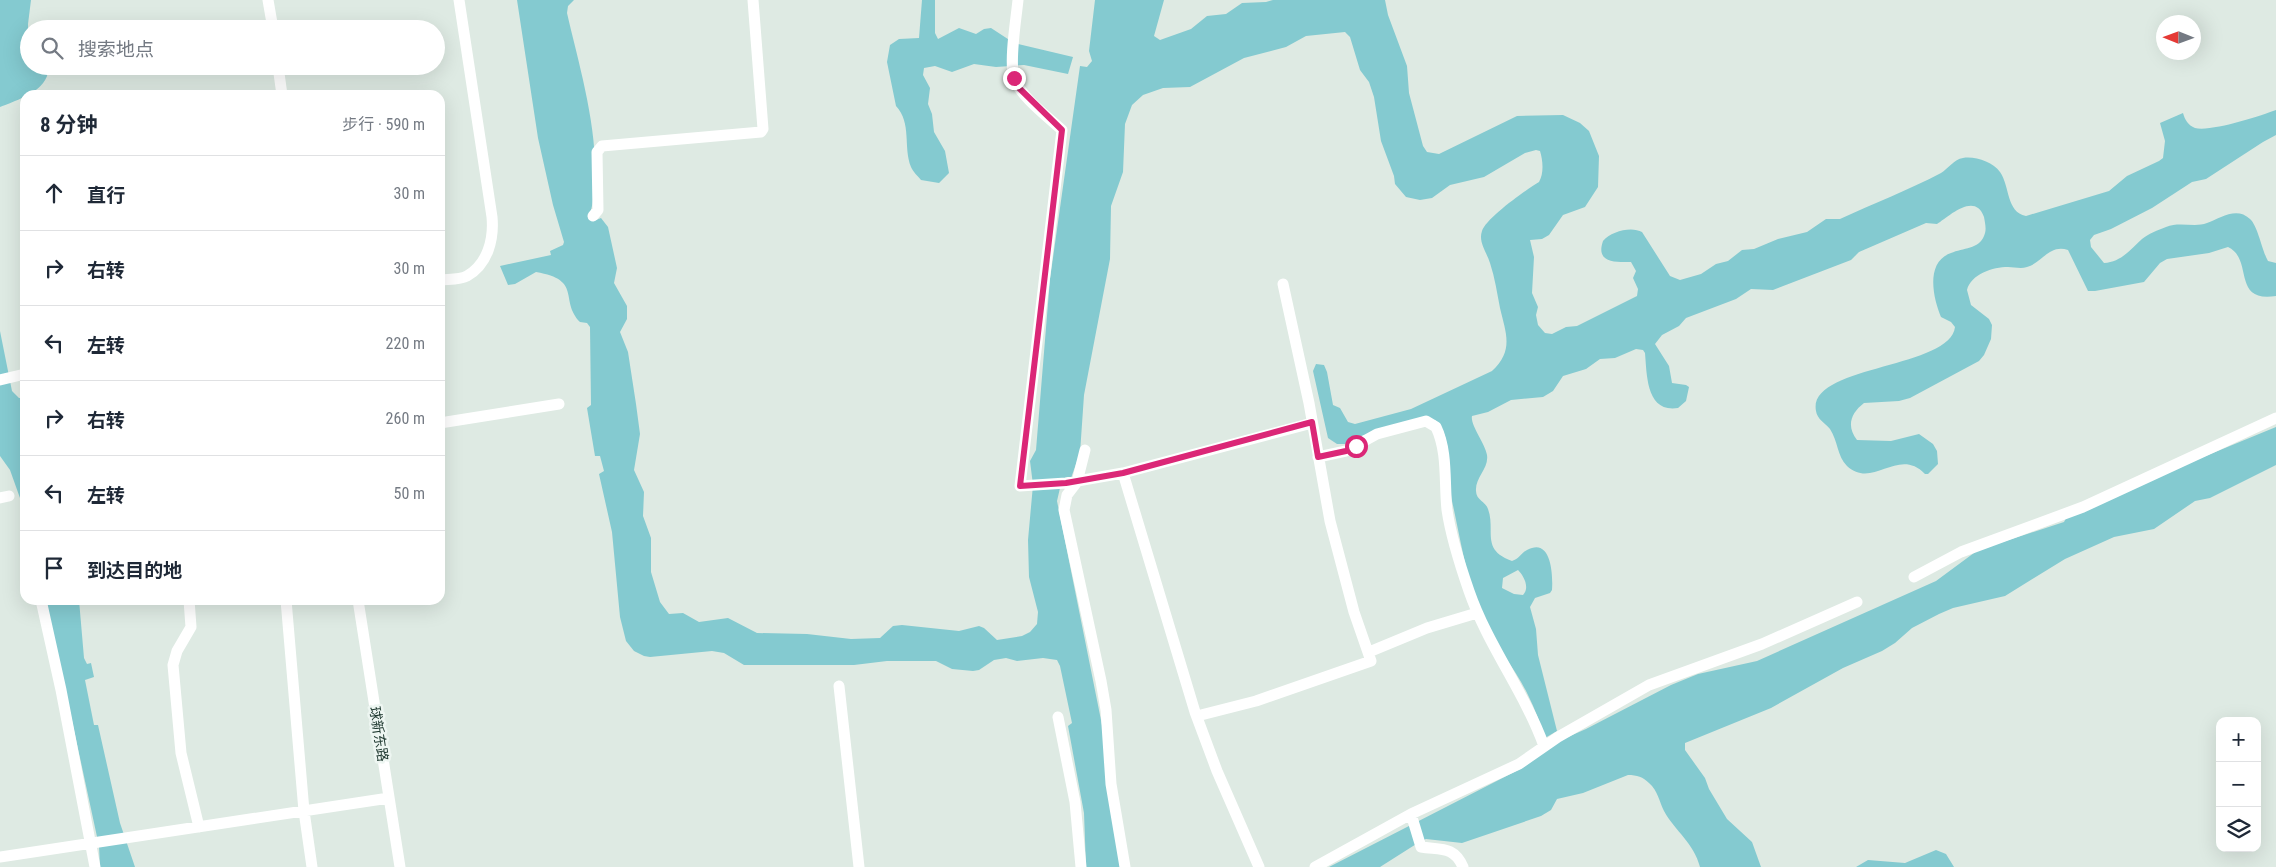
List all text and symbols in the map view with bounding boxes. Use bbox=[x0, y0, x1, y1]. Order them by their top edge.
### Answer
north arrow bbox=[2156, 15, 2201, 60]
search box bbox=[20, 20, 445, 75]
icon: search bbox=[38, 34, 66, 62]
text: 搜索地点 bbox=[78, 38, 154, 61]
route end bbox=[1003, 67, 1026, 90]
text: 8 分钟 bbox=[40, 113, 97, 137]
text: 步行 · 590 m bbox=[342, 115, 425, 134]
icon: ahead bbox=[40, 179, 68, 207]
text: 直行 bbox=[87, 184, 125, 207]
text: 30 m bbox=[393, 184, 425, 203]
icon: right bbox=[40, 254, 68, 282]
text: 右转 bbox=[87, 259, 125, 282]
text: 30 m bbox=[393, 259, 425, 278]
icon: left bbox=[40, 329, 68, 357]
text: 左转 bbox=[87, 334, 125, 357]
text: 220 m bbox=[386, 334, 425, 353]
icon: right bbox=[40, 404, 68, 432]
text: 右转 bbox=[87, 409, 125, 432]
text: 260 m bbox=[386, 409, 425, 428]
route start bbox=[1345, 435, 1368, 458]
icon: left bbox=[40, 479, 68, 507]
text: 左转 bbox=[87, 484, 125, 507]
text: 50 m bbox=[393, 484, 425, 503]
icon: arrive bbox=[40, 554, 68, 582]
text: 到达目的地 bbox=[87, 559, 182, 582]
street label: 球新东路 bbox=[367, 705, 391, 763]
map controls bbox=[2216, 717, 2261, 852]
button: + bbox=[2216, 717, 2261, 762]
button: − bbox=[2216, 762, 2261, 807]
button: layers bbox=[2216, 807, 2261, 852]

